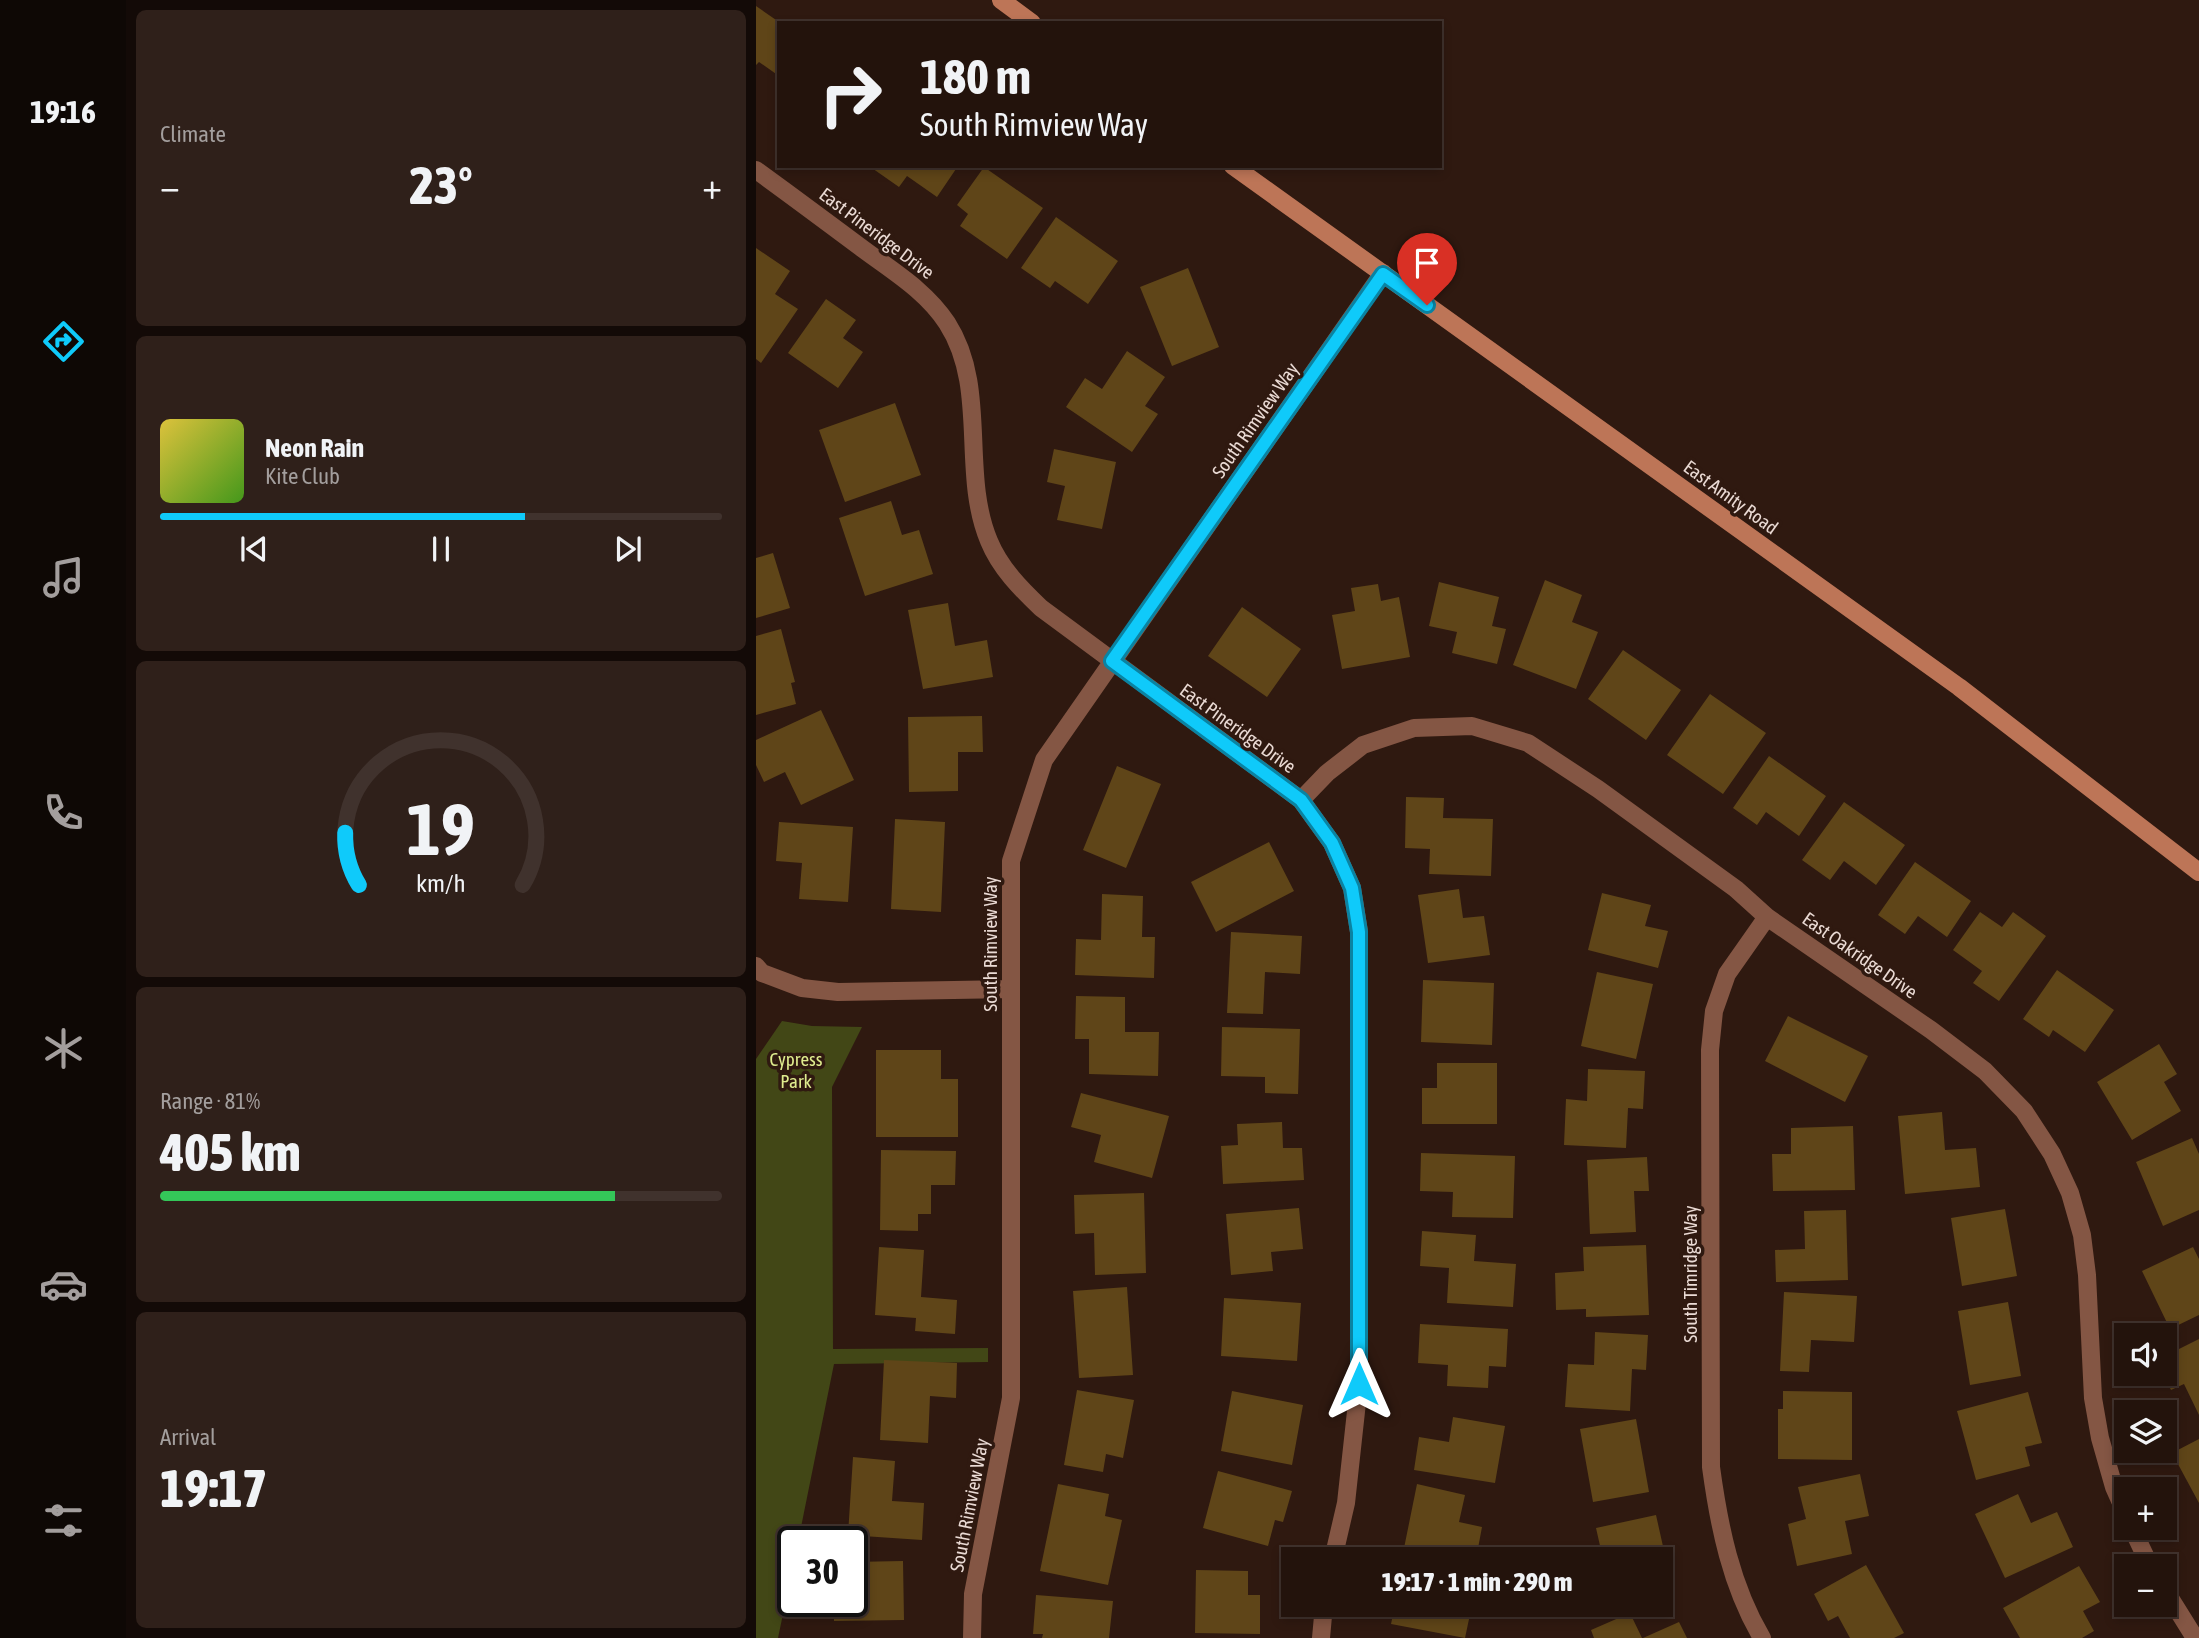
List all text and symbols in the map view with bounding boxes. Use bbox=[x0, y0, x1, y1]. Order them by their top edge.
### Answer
text: 180 m bbox=[920, 48, 1031, 104]
icon: right bbox=[805, 49, 896, 140]
text: 19:16 bbox=[30, 93, 96, 130]
text: South Rimview Way bbox=[920, 106, 1148, 143]
text: Climate bbox=[160, 121, 226, 147]
text: 23° bbox=[409, 155, 473, 215]
text: − bbox=[160, 164, 180, 207]
text: + bbox=[702, 164, 722, 207]
street label: East Pineridge Drive bbox=[815, 183, 939, 283]
pin bbox=[1397, 233, 1457, 305]
icon: arrive bbox=[1408, 244, 1446, 282]
icon: directions bbox=[39, 317, 88, 366]
street label: South Rimview Way bbox=[1207, 358, 1303, 482]
text: Neon Rain bbox=[265, 433, 364, 463]
street label: East Amity Road bbox=[1680, 455, 1782, 539]
text: Kite Club bbox=[265, 463, 340, 489]
icon: previous bbox=[235, 530, 273, 568]
icon: pause bbox=[422, 530, 460, 568]
icon: next bbox=[609, 530, 647, 568]
icon: music bbox=[39, 553, 88, 602]
street label: East Pineridge Drive bbox=[1176, 679, 1300, 777]
text: 19 bbox=[407, 787, 475, 870]
icon: phone bbox=[39, 788, 88, 837]
text: km/h bbox=[416, 869, 466, 897]
street label: South Rimview Way bbox=[979, 876, 1001, 1012]
street label: East Oakridge Drive bbox=[1798, 907, 1922, 1003]
icon: climate bbox=[39, 1024, 88, 1073]
park label: Cypress Park bbox=[769, 1048, 823, 1092]
text: Range · 81% bbox=[160, 1088, 260, 1114]
text: 405 km bbox=[160, 1122, 301, 1182]
street label: South Timridge Way bbox=[1679, 1205, 1701, 1343]
icon: car bbox=[39, 1260, 88, 1309]
map controls bbox=[2114, 1323, 2177, 1617]
button: sound bbox=[2114, 1323, 2177, 1386]
position arrow bbox=[1322, 1347, 1396, 1421]
button: layers bbox=[2114, 1400, 2177, 1463]
text: Arrival bbox=[160, 1424, 216, 1450]
street label: South Rimview Way bbox=[945, 1436, 993, 1574]
text: 19:17 bbox=[160, 1458, 267, 1518]
button: + bbox=[2114, 1477, 2177, 1540]
icon: filters bbox=[39, 1496, 88, 1545]
speed limit sign: 30 bbox=[777, 1526, 868, 1617]
button: − bbox=[2114, 1554, 2177, 1617]
text: 19:17 · 1 min · 290 m bbox=[1382, 1567, 1572, 1597]

